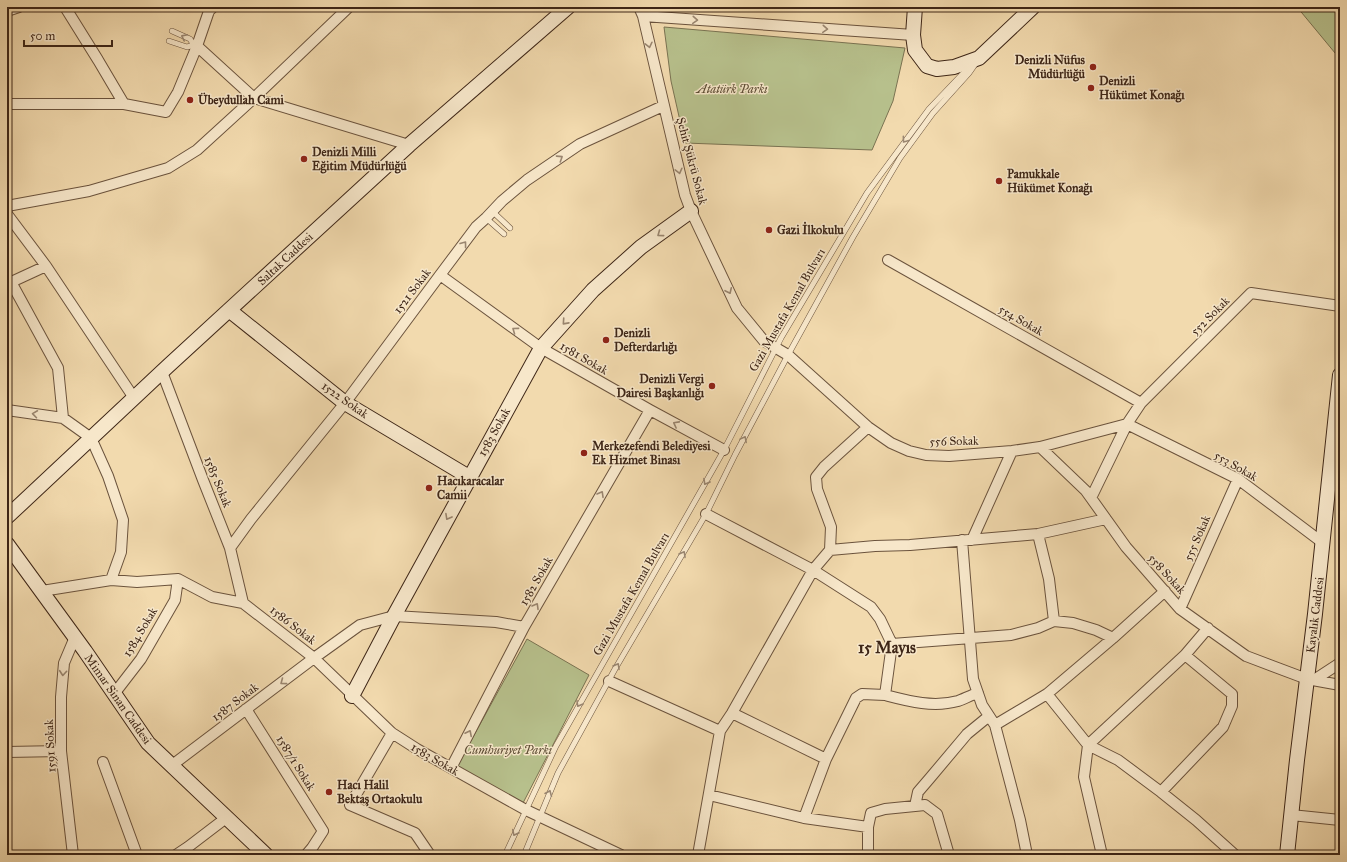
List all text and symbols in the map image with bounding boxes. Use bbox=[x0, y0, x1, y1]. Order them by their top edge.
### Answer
one-way arrow bbox=[692, 15, 698, 24]
scale bar bbox=[24, 22, 112, 48]
one-way arrow bbox=[822, 24, 828, 33]
text: 50 m bbox=[30, 29, 55, 43]
one-way arrow bbox=[181, 34, 188, 42]
one-way arrow bbox=[645, 41, 653, 48]
place label: Denizli Nüfus Müdürlüğü bbox=[1015, 53, 1086, 82]
marker: Denizli Nüfus Müdürlüğü bbox=[1088, 62, 1098, 72]
place label: Denizli Hükümet Konağı bbox=[1099, 74, 1185, 103]
park label: Atatürk Parkı bbox=[695, 82, 768, 96]
marker: Denizli Hükümet Konağı bbox=[1086, 83, 1096, 93]
place label: Übeydullah Cami bbox=[198, 92, 284, 108]
marker: Übeydullah Cami bbox=[185, 95, 195, 105]
street label: Şehit Şükrü Sokak bbox=[674, 116, 711, 207]
one-way arrow bbox=[903, 136, 910, 143]
place label: Denizli Milli Eğitim Müdürlüğü bbox=[312, 145, 407, 174]
marker: Denizli Milli Eğitim Müdürlüğü bbox=[299, 154, 309, 164]
one-way arrow bbox=[556, 155, 563, 162]
place label: Pamukkale Hükümet Konağı bbox=[1007, 167, 1093, 196]
one-way arrow bbox=[675, 168, 683, 174]
marker: Pamukkale Hükümet Konağı bbox=[994, 176, 1004, 186]
place label: Gazi İlkokulu bbox=[777, 221, 844, 237]
marker: Gazi İlkokulu bbox=[764, 225, 774, 235]
street label: Saltak Caddesi bbox=[254, 229, 316, 288]
one-way arrow bbox=[657, 229, 664, 236]
one-way arrow bbox=[459, 241, 466, 248]
street label: Gazi Mustafa Kemal Bulvarı bbox=[746, 245, 828, 374]
street label: 1521 Sokak bbox=[391, 265, 434, 316]
one-way arrow bbox=[724, 286, 732, 294]
street label: 552 Sokak bbox=[1188, 293, 1233, 338]
street label: 554 Sokak bbox=[996, 302, 1046, 339]
one-way arrow bbox=[562, 317, 569, 324]
place label: Denizli Defterdarlığı bbox=[614, 326, 678, 355]
one-way arrow bbox=[513, 328, 520, 335]
marker: Denizli Defterdarlığı bbox=[601, 335, 611, 345]
street label: 1581 Sokak bbox=[557, 339, 611, 378]
place label: Denizli Vergi Dairesi Başkanlığı bbox=[617, 372, 705, 401]
street label: 1522 Sokak bbox=[319, 379, 371, 421]
marker: Denizli Vergi Dairesi Başkanlığı bbox=[707, 381, 717, 391]
street label: 1583 Sokak bbox=[475, 405, 513, 459]
one-way arrow bbox=[32, 410, 38, 419]
one-way arrow bbox=[672, 421, 680, 429]
street label: 556 Sokak bbox=[929, 434, 979, 448]
one-way arrow bbox=[739, 436, 746, 443]
place label: Merkezefendi Belediyesi Ek Hizmet Binası bbox=[592, 439, 711, 467]
marker: Merkezefendi Belediyesi Ek Hizmet Binası bbox=[579, 448, 589, 458]
street label: 553 Sokak bbox=[1212, 448, 1261, 484]
street label: 1585 Sokak bbox=[201, 454, 235, 510]
place label: Hacıkaracalar Camii bbox=[437, 474, 504, 502]
one-way arrow bbox=[703, 478, 710, 485]
marker: Hacıkaracalar Camii bbox=[424, 483, 434, 493]
one-way arrow bbox=[597, 491, 604, 498]
one-way arrow bbox=[445, 512, 452, 520]
street label: 555 Sokak bbox=[1181, 513, 1213, 563]
street label: Gazi Mustafa Kemal Bulvarı bbox=[590, 529, 672, 658]
one-way arrow bbox=[678, 551, 686, 558]
street label: 558 Sokak bbox=[1145, 551, 1189, 597]
street label: 1582 Sokak bbox=[516, 554, 556, 608]
street label: Kayalık Caddesi bbox=[1303, 575, 1327, 654]
street label: 1586 Sokak bbox=[267, 603, 319, 648]
one-way arrow bbox=[532, 603, 539, 610]
street label: 1584 Sokak bbox=[120, 604, 160, 659]
district label: 15 Mayıs bbox=[858, 638, 916, 658]
street label: Mimar Sinan Caddesi bbox=[82, 651, 155, 747]
one-way arrow bbox=[613, 663, 620, 670]
one-way arrow bbox=[58, 670, 67, 676]
one-way arrow bbox=[280, 677, 287, 684]
street label: 1587 Sokak bbox=[209, 680, 261, 724]
one-way arrow bbox=[577, 700, 584, 707]
street label: 1591 Sokak bbox=[42, 719, 58, 773]
one-way arrow bbox=[464, 730, 472, 738]
street label: 1587/1 Sokak bbox=[273, 733, 319, 794]
street label: 1583 Sokak bbox=[408, 740, 462, 779]
park label: Cumhuriyet Parkı bbox=[464, 743, 553, 757]
place label: Hacı Halil Bektaş Ortaokulu bbox=[337, 778, 423, 807]
marker: Hacı Halil Bektaş Ortaokulu bbox=[324, 787, 334, 797]
one-way arrow bbox=[544, 789, 552, 797]
one-way arrow bbox=[512, 829, 519, 836]

